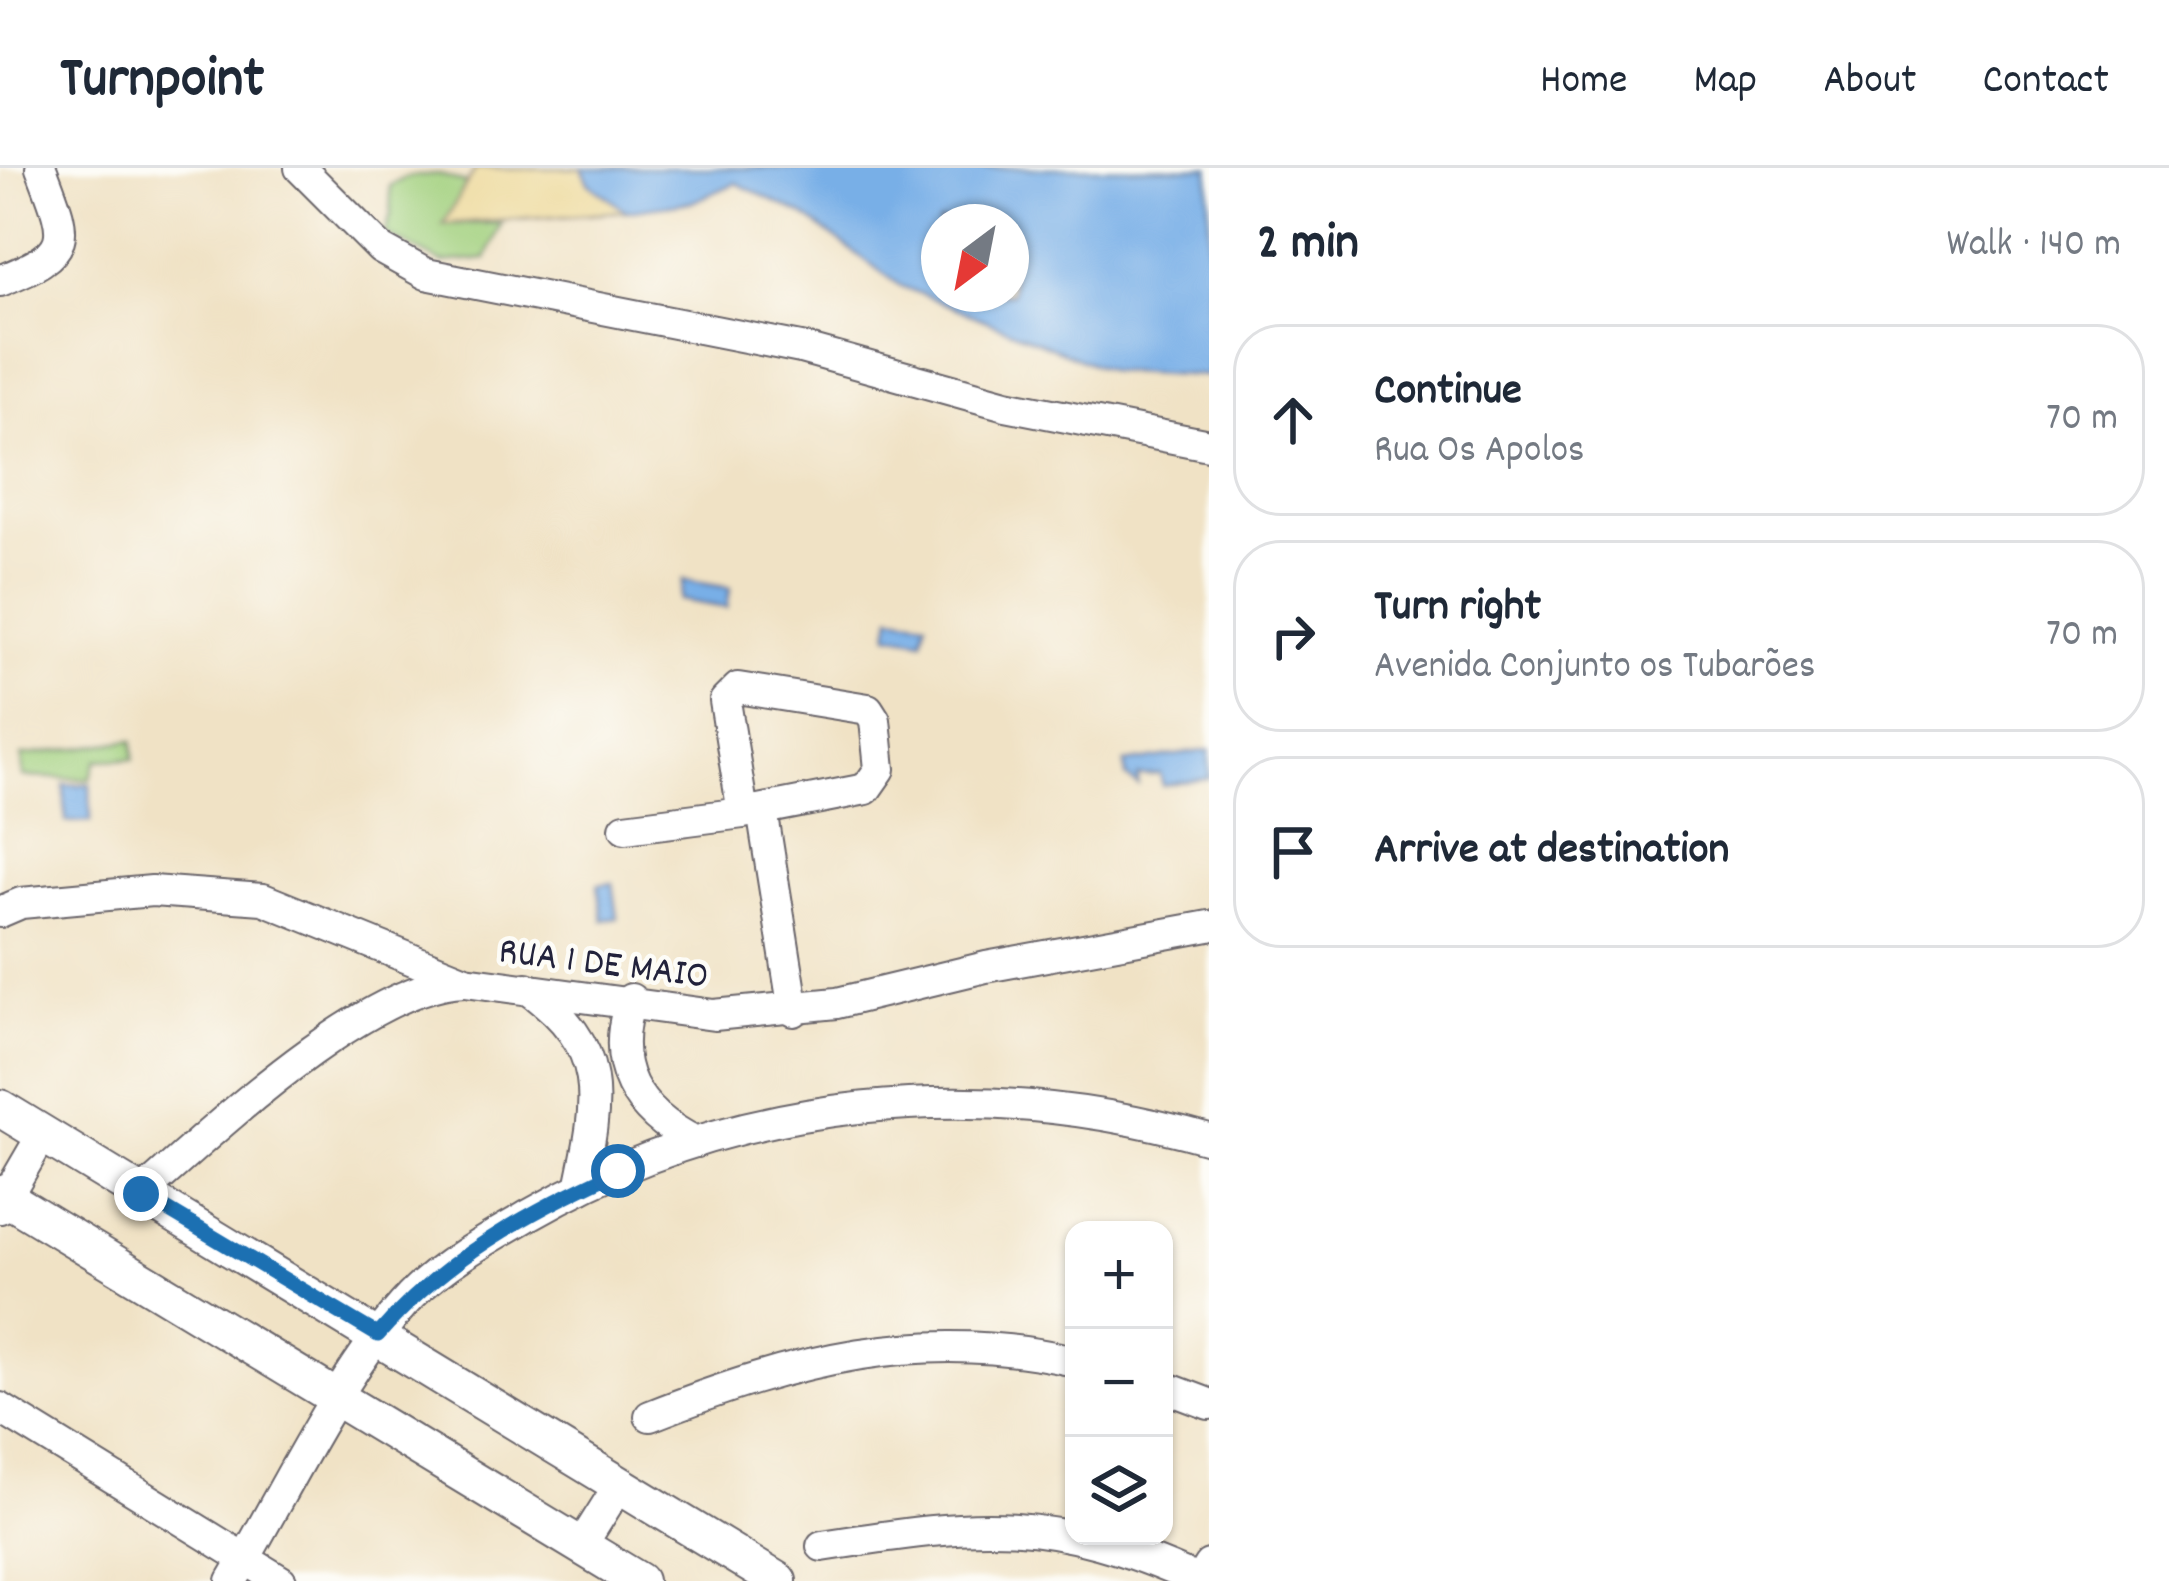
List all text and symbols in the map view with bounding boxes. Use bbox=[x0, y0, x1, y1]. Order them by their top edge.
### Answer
text: Turnpoint bbox=[60, 42, 264, 124]
text: Home bbox=[1540, 53, 1627, 113]
text: Map bbox=[1693, 53, 1757, 113]
text: About bbox=[1823, 53, 1917, 113]
text: Contact bbox=[1983, 53, 2109, 113]
north arrow bbox=[921, 204, 1029, 312]
text: 2 min bbox=[1257, 210, 1359, 282]
text: Walk · 140 m bbox=[1947, 219, 2121, 274]
text: Continue bbox=[1374, 361, 1522, 425]
icon: ahead bbox=[1260, 387, 1326, 453]
text: 70 m bbox=[2046, 393, 2118, 448]
text: Rua Os Apolos bbox=[1374, 425, 1584, 480]
text: Turn right bbox=[1374, 577, 1541, 641]
icon: right bbox=[1260, 603, 1326, 669]
text: 70 m bbox=[2046, 609, 2118, 664]
text: Avenida Conjunto os Tubarões bbox=[1374, 641, 1815, 696]
icon: arrive bbox=[1260, 819, 1326, 885]
text: Arrive at destination bbox=[1374, 820, 1729, 884]
street label: RUA 1 DE MAIO bbox=[495, 926, 711, 1007]
route start bbox=[591, 1144, 645, 1198]
route end bbox=[114, 1167, 168, 1221]
map controls bbox=[1065, 1221, 1173, 1545]
button: + bbox=[1065, 1221, 1173, 1329]
button: − bbox=[1065, 1329, 1173, 1437]
button: layers bbox=[1065, 1437, 1173, 1545]

